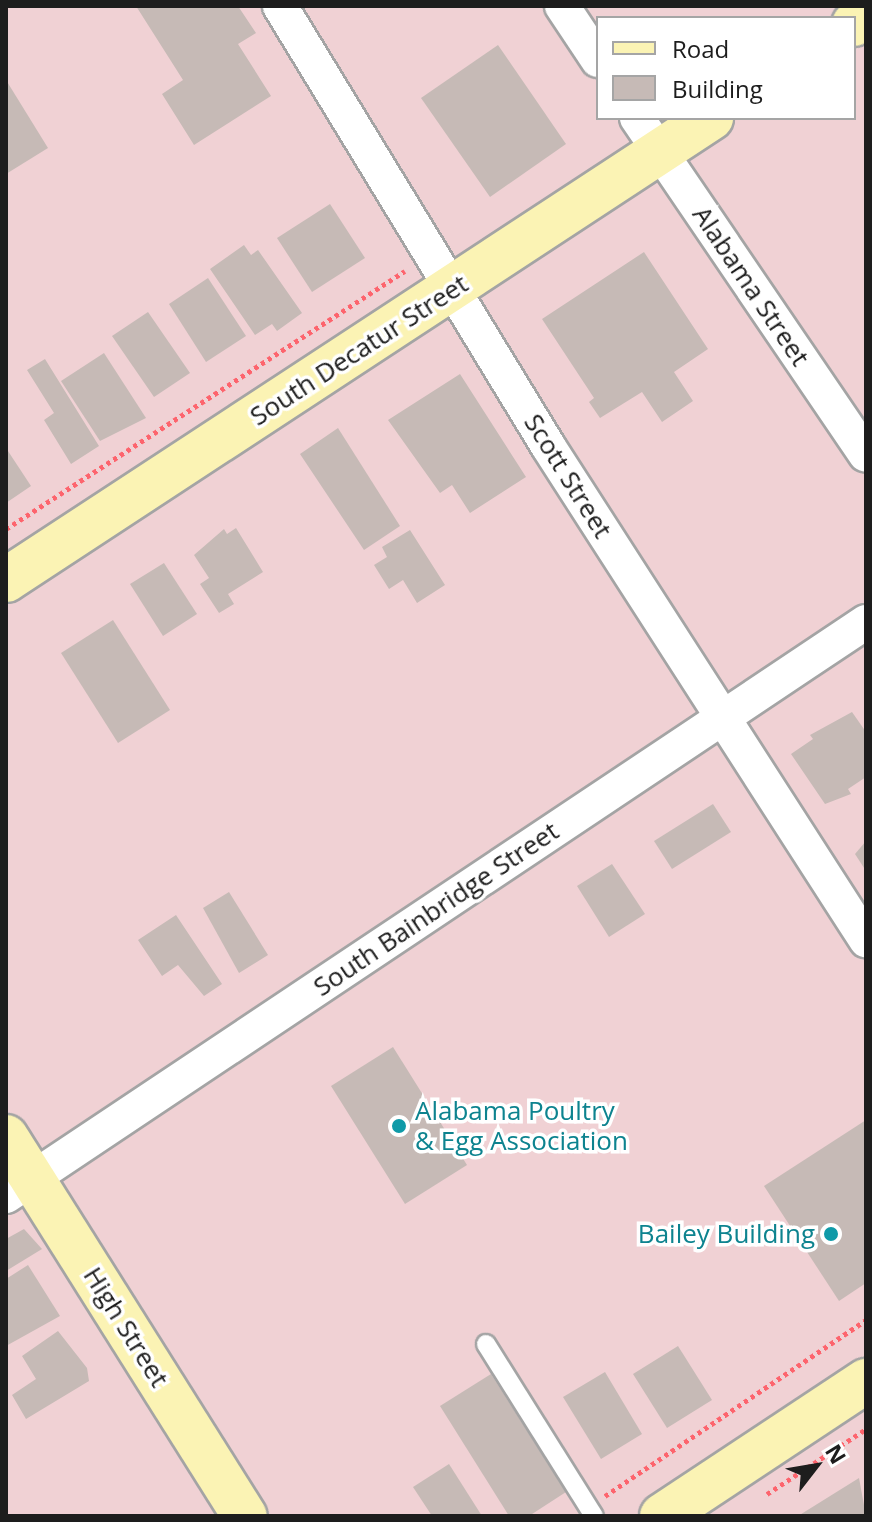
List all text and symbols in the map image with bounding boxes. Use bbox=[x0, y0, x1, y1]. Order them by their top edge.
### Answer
legend bbox=[596, 16, 856, 120]
text: Road bbox=[672, 32, 729, 65]
text: Building bbox=[672, 72, 763, 105]
street label: Alabama Street bbox=[686, 200, 816, 372]
street label: South Decatur Street bbox=[244, 268, 474, 432]
street label: Scott Street bbox=[518, 408, 618, 544]
street label: South Bainbridge Street bbox=[308, 815, 564, 1003]
place label: Alabama Poultry & Egg Association bbox=[415, 1095, 628, 1156]
marker: Alabama Poultry & Egg Association bbox=[390, 1117, 408, 1135]
place label: Bailey Building bbox=[638, 1218, 815, 1250]
marker: Bailey Building bbox=[822, 1225, 840, 1243]
street label: High Street bbox=[77, 1261, 175, 1393]
north arrow bbox=[776, 1426, 856, 1506]
text: N bbox=[819, 1438, 854, 1469]

